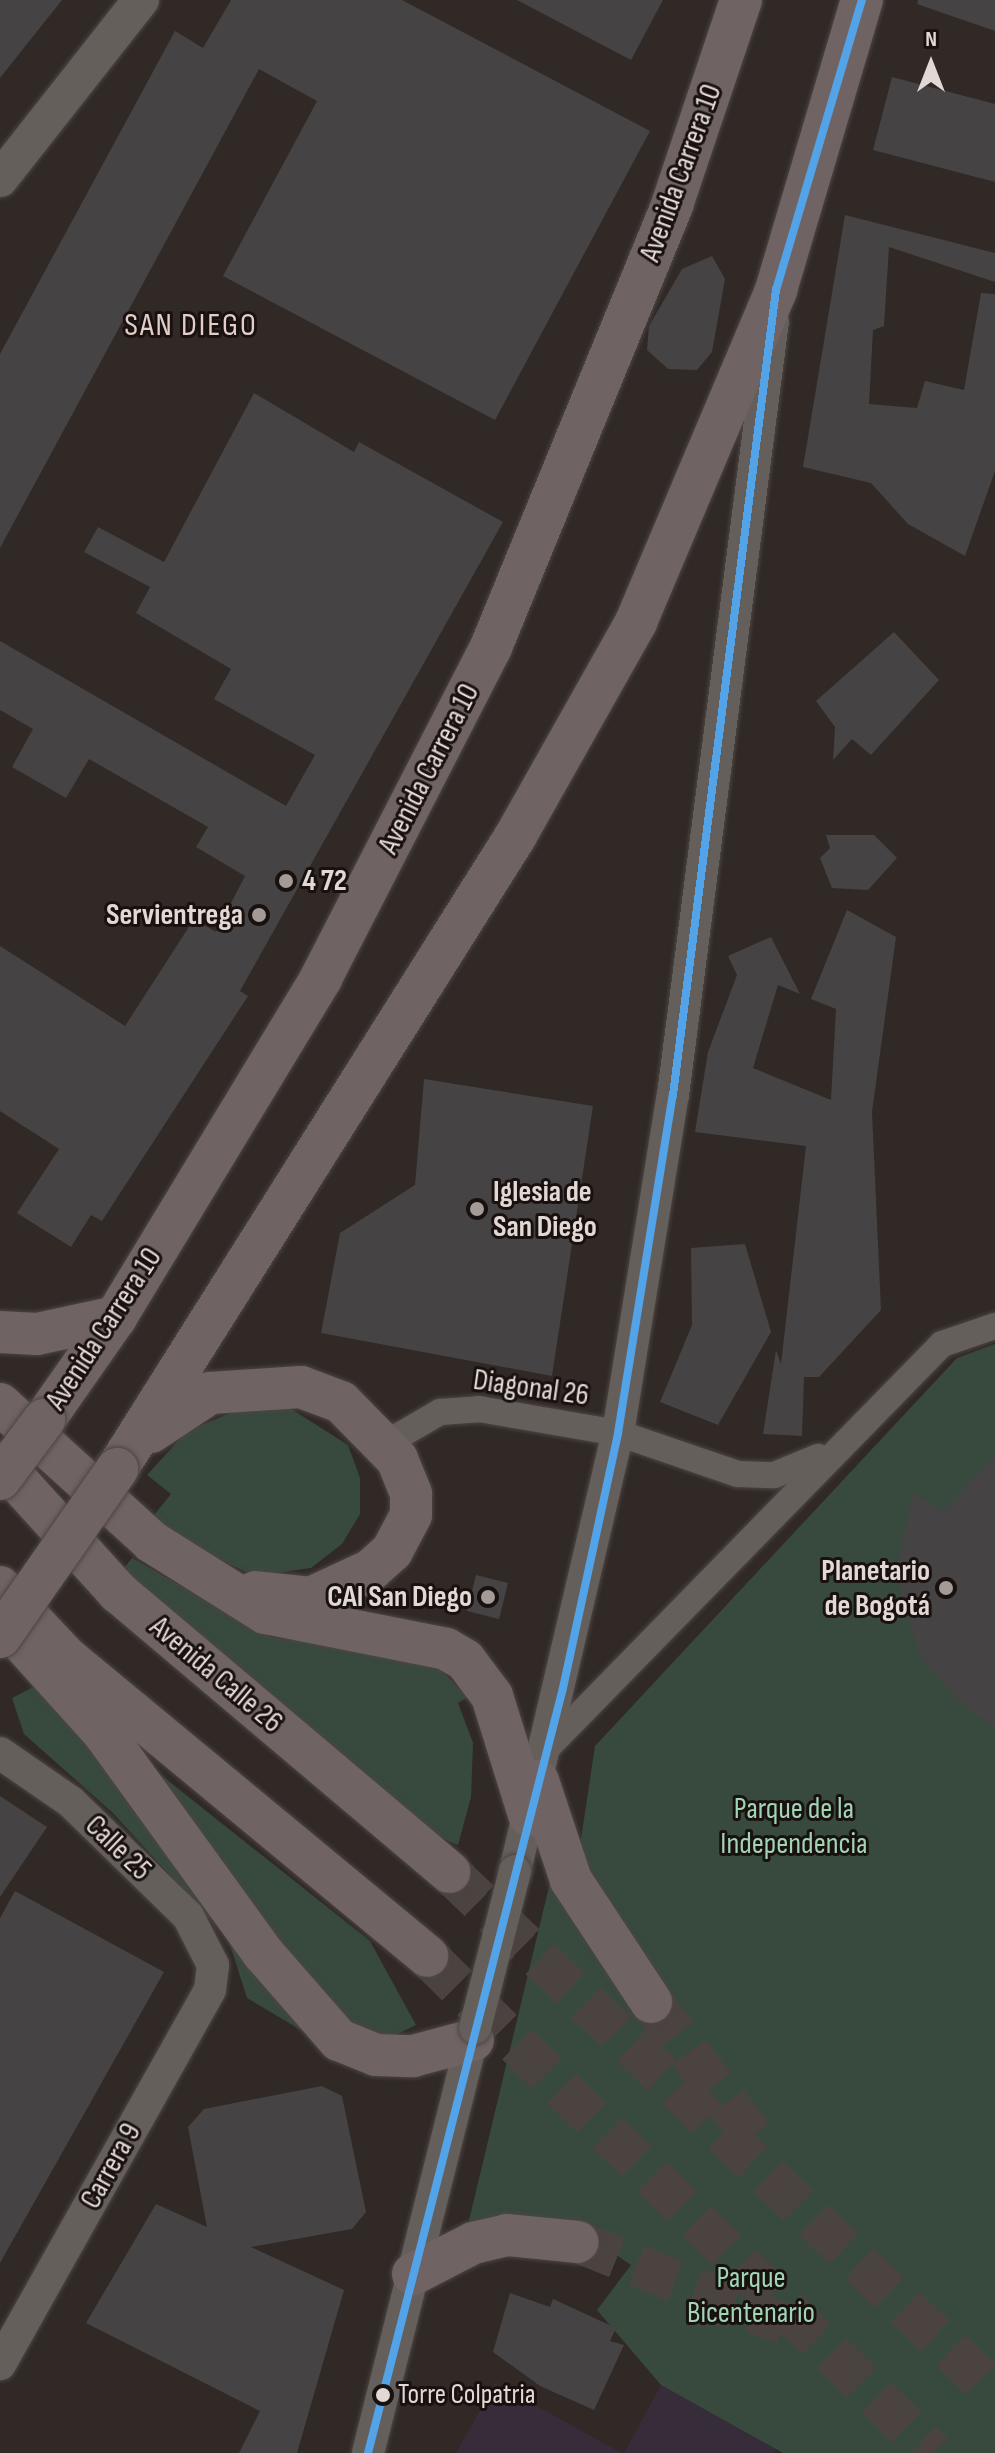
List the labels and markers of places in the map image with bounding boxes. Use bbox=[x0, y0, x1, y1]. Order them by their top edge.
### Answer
place label: 4 72 bbox=[302, 863, 347, 899]
marker: 4 72 bbox=[277, 872, 295, 890]
place label: Servientrega bbox=[106, 897, 243, 933]
marker: Servientrega bbox=[250, 906, 268, 924]
place label: Iglesia de San Diego bbox=[493, 1174, 597, 1244]
marker: Iglesia de San Diego bbox=[468, 1200, 486, 1218]
place label: Planetario de Bogotá bbox=[821, 1553, 930, 1624]
place label: CAI San Diego bbox=[327, 1579, 472, 1615]
marker: Planetario de Bogotá bbox=[937, 1579, 955, 1597]
marker: CAI San Diego bbox=[479, 1588, 497, 1606]
place label: Torre Colpatria bbox=[398, 2378, 536, 2412]
marker: Torre Colpatria bbox=[375, 2387, 391, 2403]

